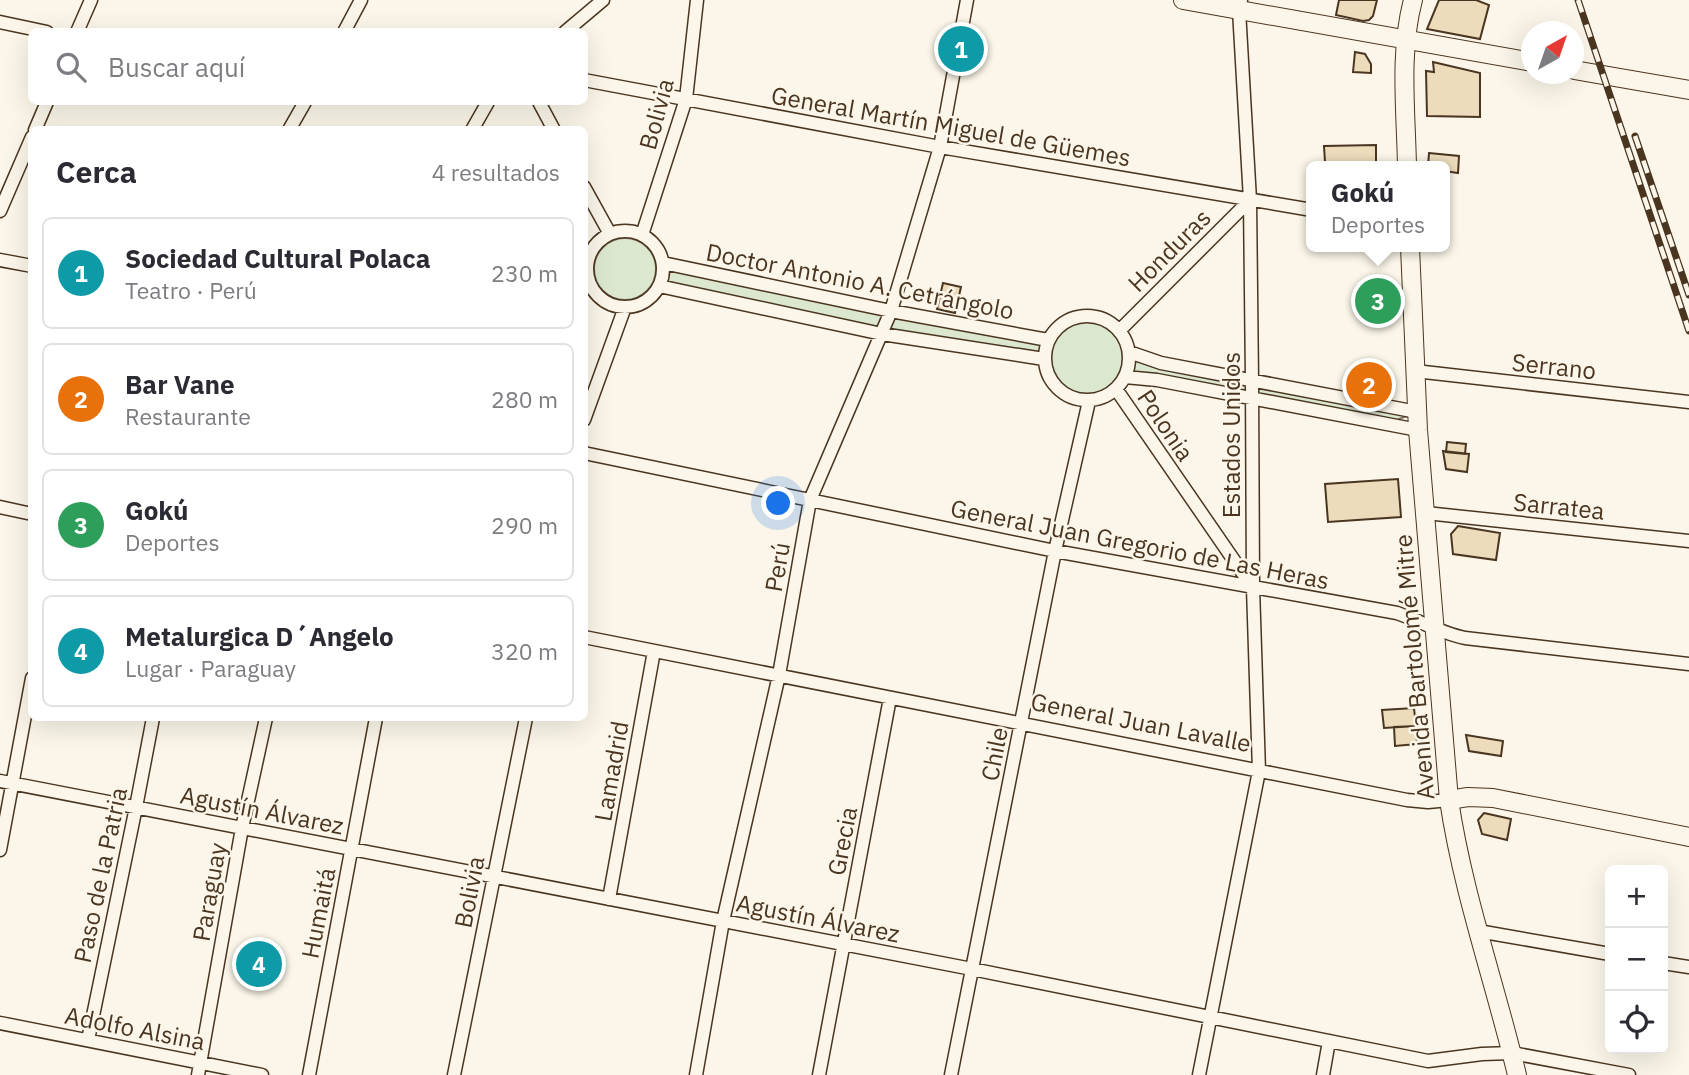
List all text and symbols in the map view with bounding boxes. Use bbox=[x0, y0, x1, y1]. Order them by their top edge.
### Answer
north arrow bbox=[1521, 21, 1584, 84]
pin: 1 bbox=[938, 23, 984, 75]
search box bbox=[28, 28, 588, 105]
icon: search bbox=[52, 48, 90, 86]
text: Buscar aquí bbox=[108, 50, 245, 84]
street label: Bolivia bbox=[631, 75, 681, 153]
street label: General Martín Miguel de Güemes bbox=[769, 79, 1133, 173]
text: Cerca bbox=[56, 152, 137, 191]
text: 4 resultados bbox=[432, 157, 560, 187]
popup bbox=[1306, 161, 1450, 252]
text: Gokú bbox=[1331, 175, 1394, 209]
street label: Honduras bbox=[1121, 202, 1217, 298]
text: Deportes bbox=[1331, 209, 1425, 239]
street label: Doctor Antonio A. Cetrángolo bbox=[703, 235, 1017, 327]
text: Sociedad Cultural Polaca bbox=[125, 241, 431, 275]
text: 1 bbox=[74, 258, 88, 288]
text: 230 m bbox=[491, 258, 558, 288]
text: Teatro · Perú bbox=[125, 275, 257, 305]
pin: 3 bbox=[1355, 275, 1401, 327]
street label: Serrano bbox=[1510, 346, 1598, 386]
street label: Estados Unidos bbox=[1215, 352, 1247, 518]
pin: 2 bbox=[1346, 359, 1392, 411]
text: Bar Vane bbox=[125, 367, 235, 401]
street label: Polonia bbox=[1130, 383, 1202, 467]
text: 2 bbox=[74, 384, 88, 414]
text: 280 m bbox=[491, 384, 558, 414]
text: Restaurante bbox=[125, 401, 251, 431]
street label: Sarratea bbox=[1512, 485, 1606, 527]
your location bbox=[761, 486, 795, 520]
street label: General Juan Gregorio de Las Heras bbox=[948, 492, 1332, 596]
text: Gokú bbox=[125, 493, 189, 527]
text: 3 bbox=[74, 510, 88, 540]
text: 290 m bbox=[491, 510, 558, 540]
text: Deportes bbox=[125, 527, 220, 557]
street label: Avenida Bartolomé Mitre bbox=[1386, 533, 1442, 801]
street label: Perú bbox=[757, 540, 797, 594]
text: Metalurgica D´Angelo bbox=[125, 619, 394, 653]
text: 4 bbox=[74, 636, 88, 666]
text: 320 m bbox=[491, 636, 558, 666]
text: Lugar · Paraguay bbox=[125, 653, 296, 683]
street label: General Juan Lavalle bbox=[1028, 685, 1254, 759]
street label: Lamadrid bbox=[586, 718, 636, 824]
street label: Chile bbox=[973, 724, 1015, 784]
street label: Agustín Álvarez bbox=[178, 778, 346, 842]
street label: Paso de la Patria bbox=[66, 784, 134, 966]
street label: Grecia bbox=[820, 804, 864, 878]
street label: Paraguay bbox=[185, 840, 233, 944]
street label: Bolivia bbox=[446, 853, 492, 931]
street label: Humaitá bbox=[294, 865, 342, 961]
map controls bbox=[1605, 865, 1668, 1054]
button: + bbox=[1605, 865, 1668, 928]
street label: Agustín Álvarez bbox=[734, 886, 902, 950]
button: − bbox=[1605, 928, 1668, 991]
pin: 4 bbox=[236, 938, 282, 990]
button: locate bbox=[1605, 991, 1668, 1054]
street label: Adolfo Alsina bbox=[62, 999, 208, 1057]

